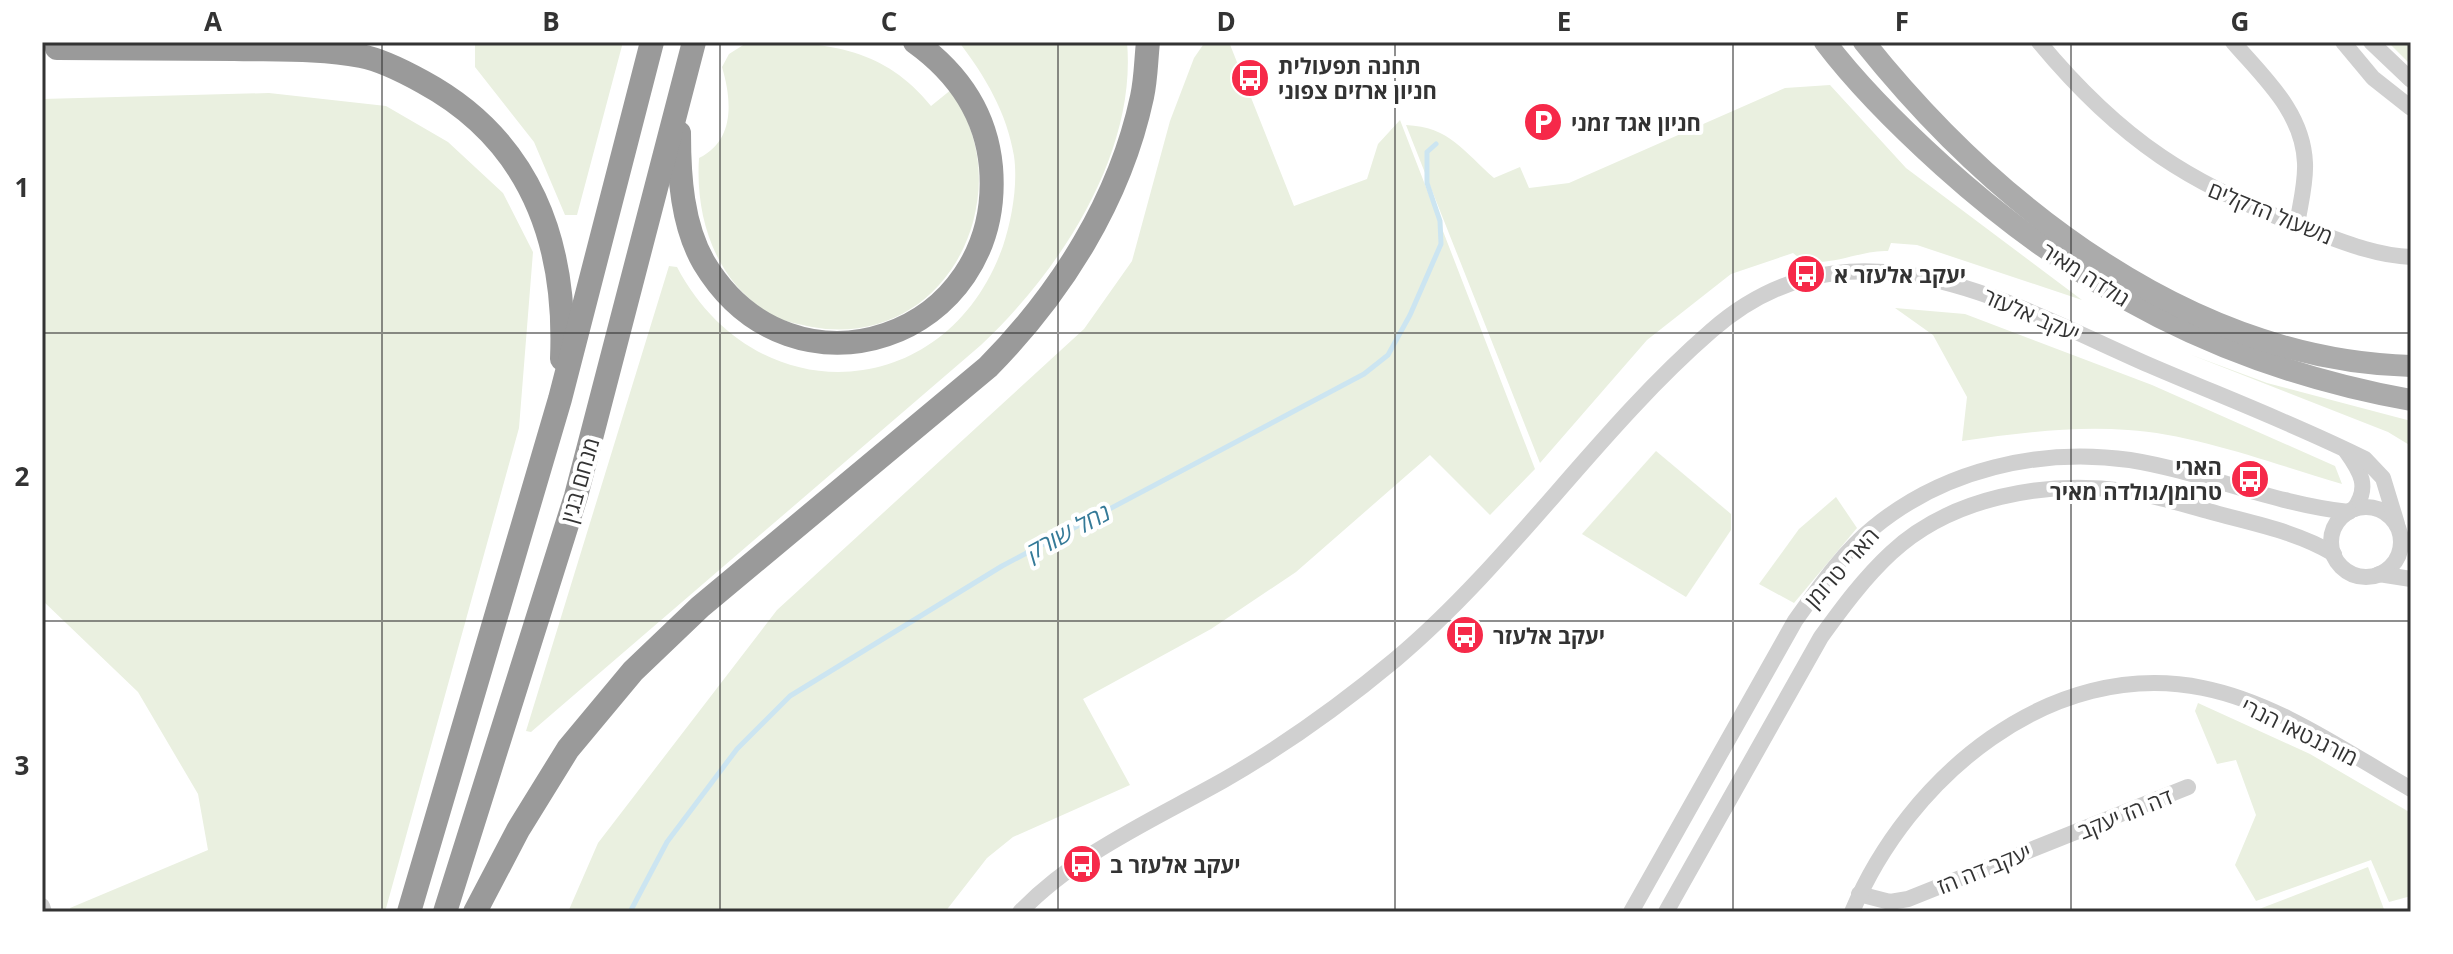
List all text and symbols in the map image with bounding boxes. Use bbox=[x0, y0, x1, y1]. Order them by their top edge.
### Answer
text: A bbox=[204, 3, 222, 39]
text: B bbox=[542, 3, 560, 39]
text: C bbox=[881, 3, 897, 39]
text: D bbox=[1216, 3, 1236, 39]
text: E bbox=[1557, 3, 1571, 39]
text: F bbox=[1895, 3, 1909, 39]
text: G bbox=[2231, 3, 2249, 39]
place label: תחנה תפעולית חניון ארזים צפוני bbox=[1278, 50, 1437, 105]
bus stop icon: תחנה תפעולית חניון ארזים צפוני bbox=[1229, 57, 1271, 99]
parking icon: חניון אגד זמני bbox=[1522, 101, 1564, 143]
place label: חניון אגד זמני bbox=[1571, 107, 1701, 137]
text: 1 bbox=[15, 169, 29, 205]
street label: משעול הדקלים bbox=[2204, 173, 2338, 251]
street label: גולדה מאיר bbox=[2036, 235, 2136, 313]
bus stop icon: יעקב אלעזר א bbox=[1785, 253, 1827, 295]
place label: יעקב אלעזר א bbox=[1834, 259, 1966, 289]
street label: יעקב אלעזר bbox=[1979, 280, 2085, 348]
street label: מנחם בגין bbox=[553, 434, 605, 526]
place label: הארי טרומן/גולדה מאיר bbox=[2050, 451, 2222, 506]
text: 2 bbox=[15, 458, 30, 494]
bus stop icon: הארי טרומן/גולדה מאיר bbox=[2229, 458, 2271, 500]
water label: נחל שורק bbox=[1019, 495, 1116, 567]
street label: הארי טרומן bbox=[1797, 520, 1885, 614]
bus stop icon: יעקב אלעזר bbox=[1444, 614, 1486, 656]
place label: יעקב אלעזר bbox=[1493, 620, 1605, 650]
street label: מורגנטאו הנרי bbox=[2237, 690, 2363, 772]
text: 3 bbox=[15, 747, 29, 783]
street label: דה הז יעקב bbox=[2074, 781, 2176, 845]
street label: יעקב דה הז bbox=[1933, 836, 2035, 900]
bus stop icon: יעקב אלעזר ב bbox=[1061, 843, 1103, 885]
place label: יעקב אלעזר ב bbox=[1110, 849, 1241, 879]

